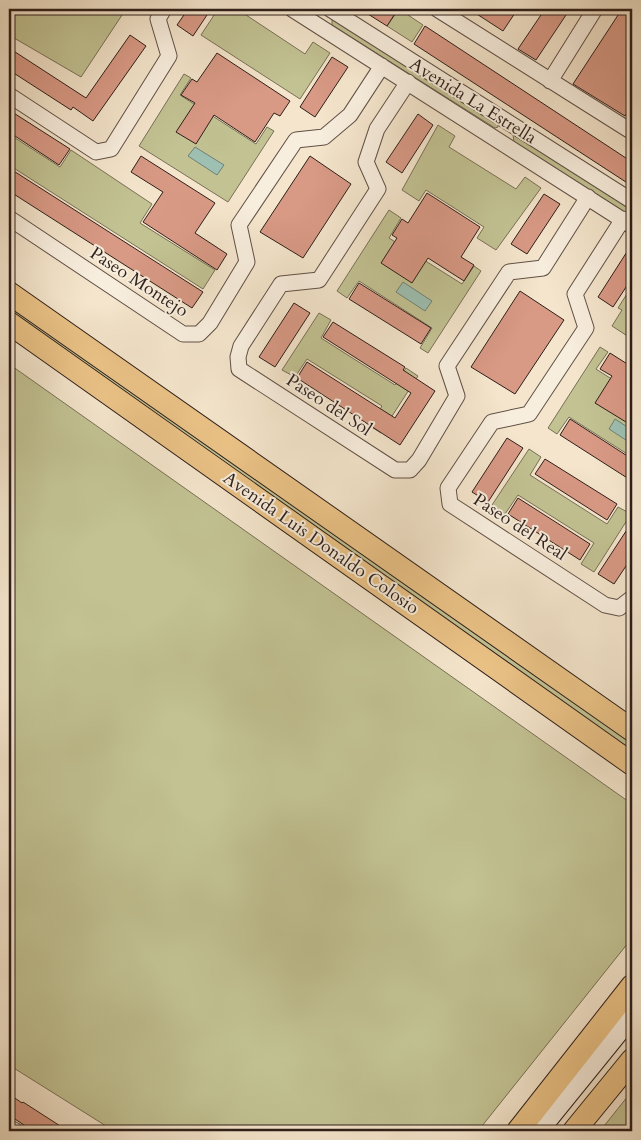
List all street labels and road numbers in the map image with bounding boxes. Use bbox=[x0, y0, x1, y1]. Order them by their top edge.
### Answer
street label: Avenida La Estrella bbox=[405, 52, 542, 150]
street label: Paseo Montejo bbox=[85, 241, 193, 323]
street label: Paseo del Sol bbox=[281, 368, 377, 442]
street label: Avenida Luis Donaldo Colosio bbox=[218, 466, 424, 620]
street label: Paseo del Real bbox=[468, 487, 572, 567]

